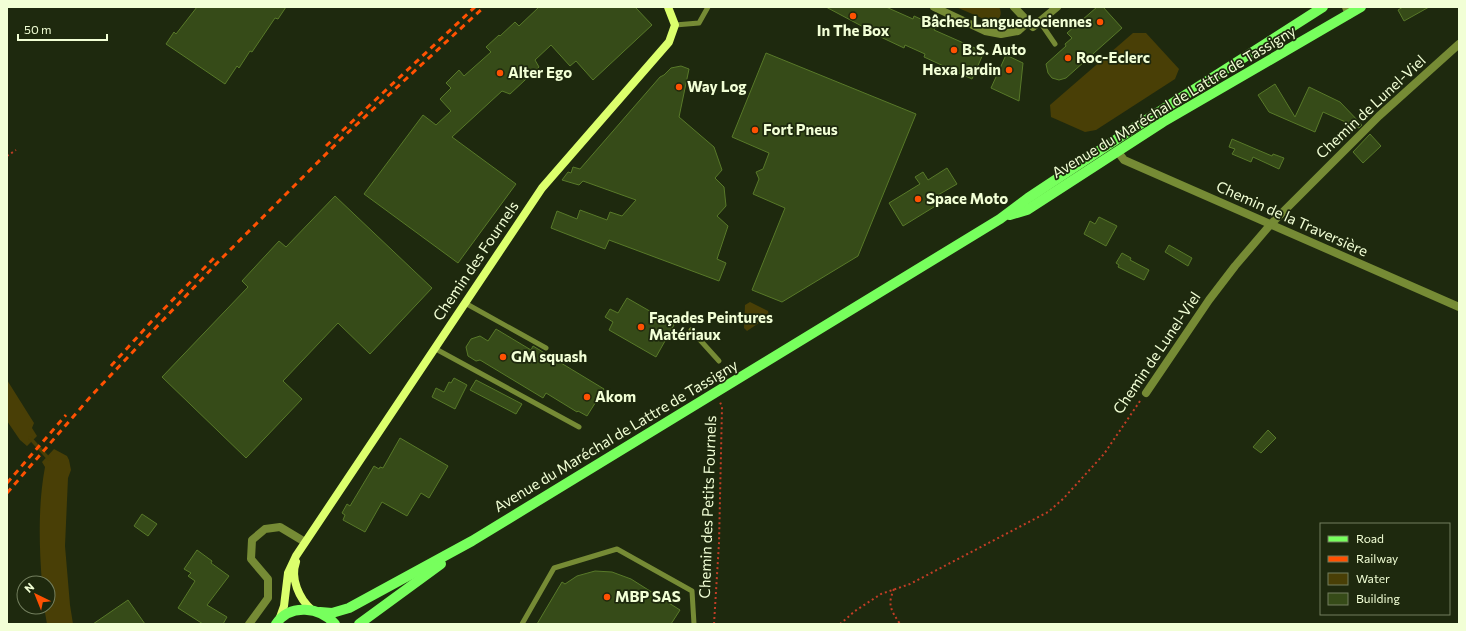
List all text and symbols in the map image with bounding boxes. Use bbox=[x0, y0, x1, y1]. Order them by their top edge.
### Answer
marker: In The Box bbox=[848, 11, 858, 21]
place label: Bâches Languedociennes bbox=[921, 12, 1092, 30]
scale bar bbox=[18, 16, 107, 42]
marker: Bâches Languedociennes bbox=[1095, 17, 1105, 27]
place label: In The Box bbox=[817, 21, 890, 39]
street label: Avenue du Maréchal de Lattre de Tassigny bbox=[1048, 21, 1299, 181]
text: 50 m bbox=[24, 22, 52, 36]
place label: B.S. Auto bbox=[962, 40, 1026, 58]
marker: B.S. Auto bbox=[949, 45, 959, 55]
place label: Roc-Eclerc bbox=[1076, 48, 1150, 66]
street label: Chemin de Lunel-Viel bbox=[1312, 51, 1429, 162]
marker: Roc-Eclerc bbox=[1063, 53, 1073, 63]
place label: Hexa Jardin bbox=[922, 60, 1001, 78]
place label: Alter Ego bbox=[508, 63, 572, 81]
marker: Hexa Jardin bbox=[1004, 65, 1014, 75]
marker: Alter Ego bbox=[495, 68, 505, 78]
place label: Way Log bbox=[687, 77, 747, 95]
marker: Way Log bbox=[674, 82, 684, 92]
place label: Fort Pneus bbox=[763, 120, 838, 138]
marker: Fort Pneus bbox=[750, 125, 760, 135]
street label: Chemin de la Traversière bbox=[1214, 176, 1371, 260]
place label: Space Moto bbox=[926, 189, 1008, 207]
marker: Space Moto bbox=[913, 194, 923, 204]
street label: Chemin des Fournels bbox=[429, 197, 522, 324]
street label: Chemin de Lunel-Viel bbox=[1109, 288, 1204, 417]
place label: Façades Peintures Matériaux bbox=[649, 308, 773, 343]
marker: Façades Peintures Matériaux bbox=[636, 322, 646, 332]
place label: GM squash bbox=[511, 347, 587, 365]
marker: GM squash bbox=[498, 352, 508, 362]
street label: Avenue du Maréchal de Lattre de Tassigny bbox=[490, 355, 741, 515]
place label: Akom bbox=[595, 387, 636, 405]
marker: Akom bbox=[582, 392, 592, 402]
street label: Chemin des Petits Fournels bbox=[695, 415, 719, 599]
legend bbox=[1320, 523, 1450, 615]
text: Road bbox=[1356, 531, 1384, 545]
text: Railway bbox=[1356, 551, 1398, 565]
text: Water bbox=[1356, 571, 1390, 585]
north arrow bbox=[16, 575, 56, 615]
text: N bbox=[21, 580, 36, 595]
place label: MBP SAS bbox=[615, 587, 681, 605]
text: Building bbox=[1356, 591, 1400, 605]
marker: MBP SAS bbox=[602, 592, 612, 602]

